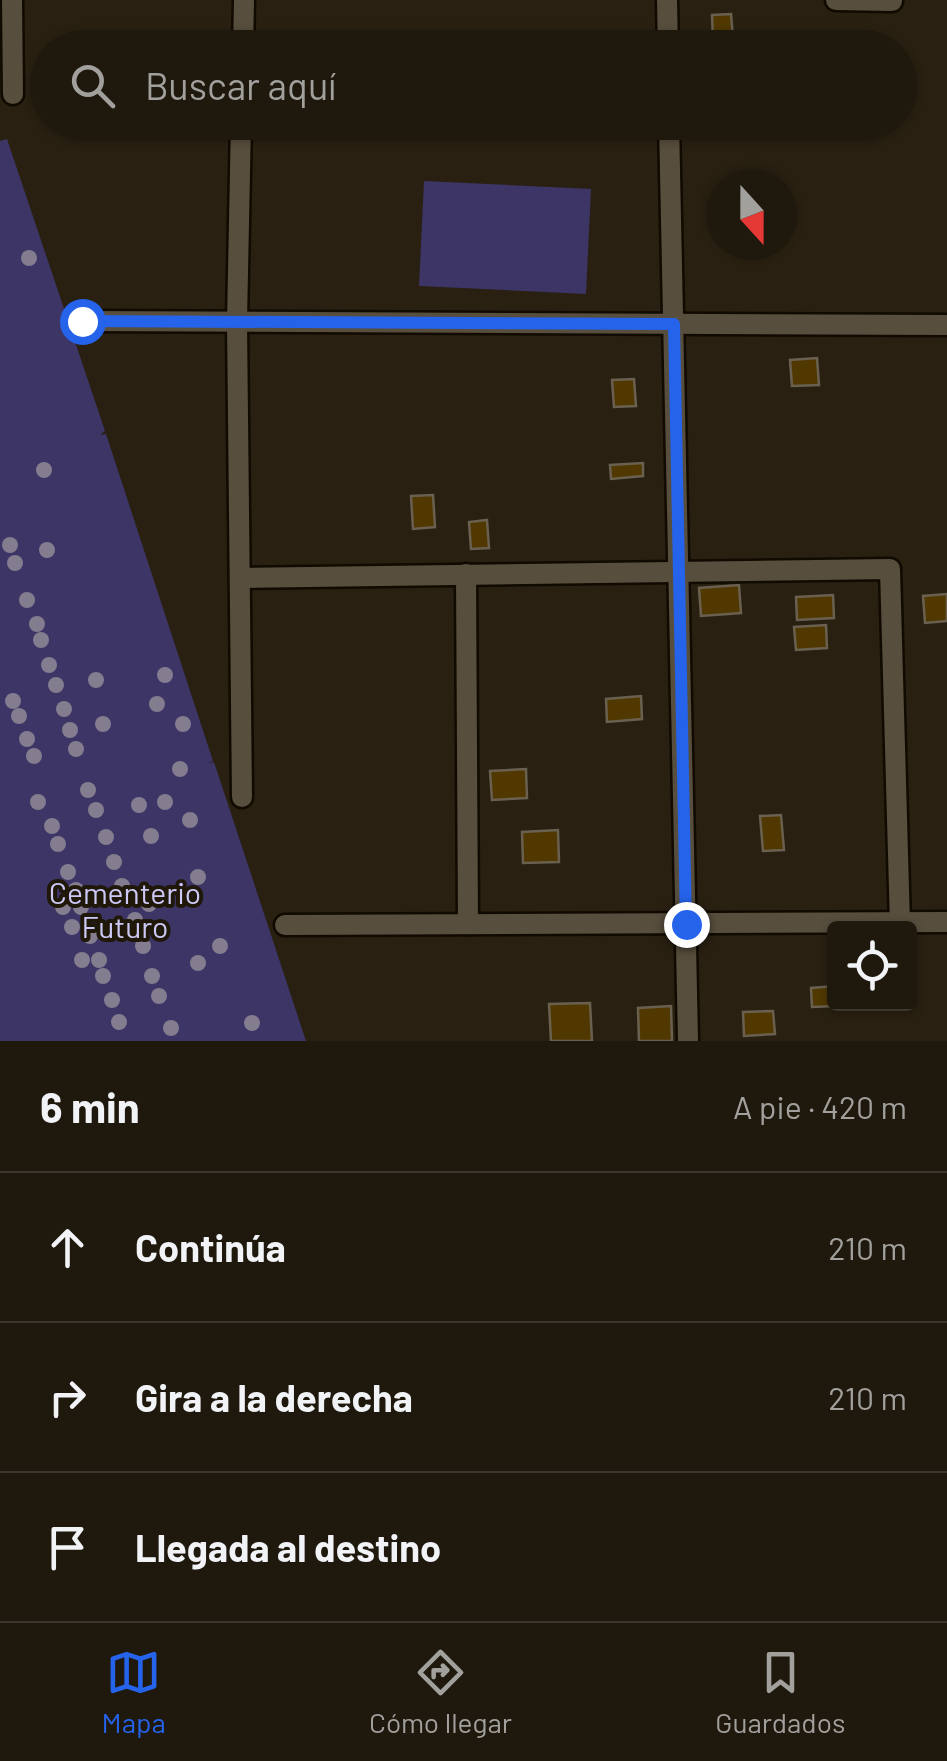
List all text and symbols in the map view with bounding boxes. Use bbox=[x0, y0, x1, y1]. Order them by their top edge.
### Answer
search box bbox=[30, 30, 917, 140]
icon: search bbox=[65, 58, 120, 113]
text: Buscar aquí bbox=[145, 62, 336, 108]
north arrow bbox=[707, 170, 797, 260]
route start bbox=[60, 299, 106, 345]
park label: Cementerio Futuro bbox=[49, 874, 201, 944]
route end bbox=[664, 902, 710, 948]
map controls bbox=[827, 921, 917, 1011]
button: locate bbox=[827, 921, 917, 1011]
text: 6 min bbox=[40, 1081, 140, 1131]
text: A pie · 420 m bbox=[733, 1087, 907, 1125]
icon: ahead bbox=[40, 1220, 95, 1275]
text: Continúa bbox=[135, 1224, 286, 1270]
text: 210 m bbox=[828, 1228, 907, 1266]
icon: right bbox=[40, 1370, 95, 1425]
text: Gira a la derecha bbox=[135, 1374, 413, 1420]
text: 210 m bbox=[828, 1378, 907, 1416]
icon: arrive bbox=[40, 1520, 95, 1575]
text: Llegada al destino bbox=[135, 1524, 441, 1570]
tab: Mapa bbox=[102, 1645, 166, 1739]
tab: Cómo llegar bbox=[369, 1645, 512, 1739]
tab: Guardados bbox=[715, 1645, 845, 1739]

